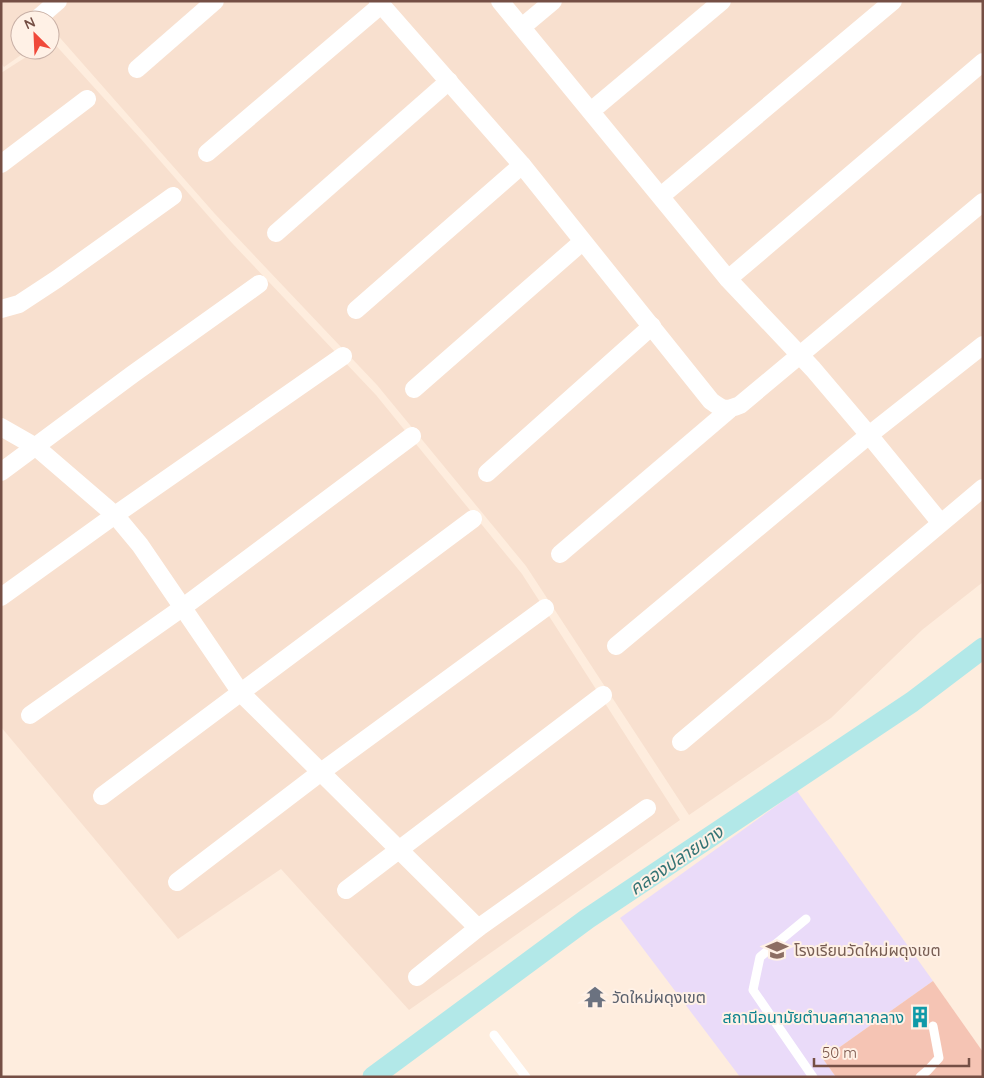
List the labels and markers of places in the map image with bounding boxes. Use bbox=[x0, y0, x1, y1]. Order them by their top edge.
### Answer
school or university icon: โรงเรียนวัดใหม่ผดุงเขต bbox=[764, 937, 790, 963]
place label: โรงเรียนวัดใหม่ผดุงเขต bbox=[794, 940, 941, 960]
temple icon: วัดใหม่ผดุงเขต bbox=[582, 984, 608, 1010]
place label: วัดใหม่ผดุงเขต bbox=[612, 987, 706, 1007]
building icon: สถานีอนามัยตำบลศาลากลาง bbox=[907, 1004, 933, 1030]
place label: สถานีอนามัยตำบลศาลากลาง bbox=[723, 1007, 904, 1027]

